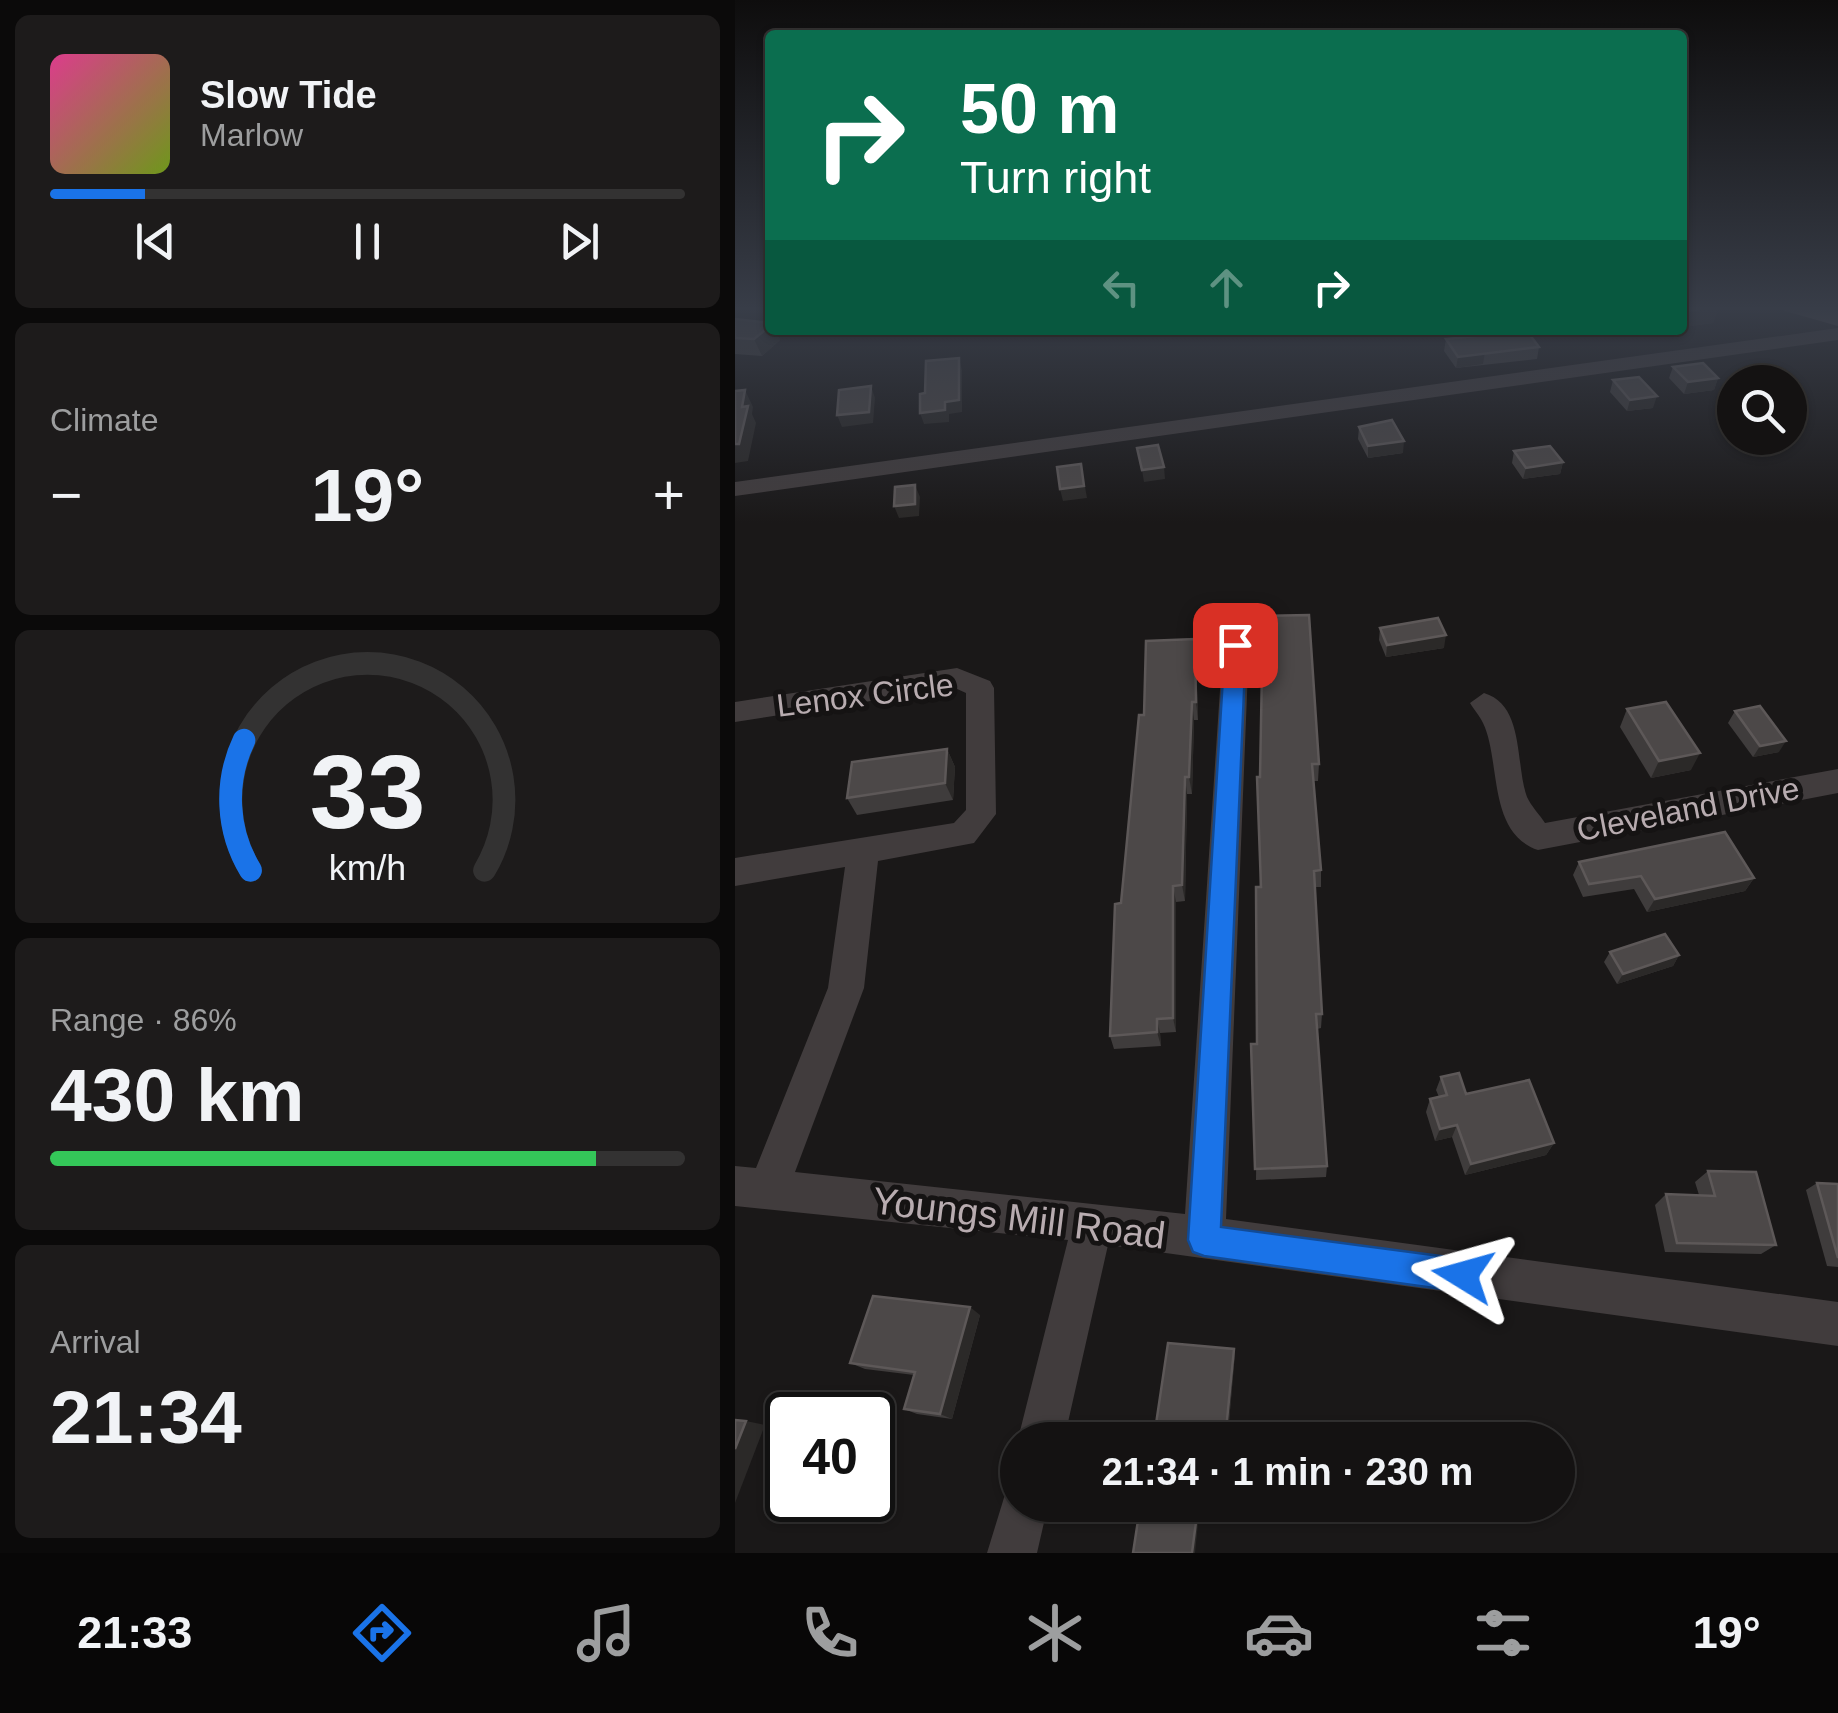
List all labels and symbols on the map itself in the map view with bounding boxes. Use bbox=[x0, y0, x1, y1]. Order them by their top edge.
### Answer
pin bbox=[1193, 603, 1278, 688]
street label: Lenox Circle bbox=[775, 666, 955, 724]
street label: Cleveland Drive bbox=[1574, 770, 1802, 848]
street label: Youngs Mill Road bbox=[870, 1179, 1168, 1257]
position arrow bbox=[1411, 1223, 1515, 1327]
speed limit sign: 40 bbox=[765, 1392, 895, 1522]

